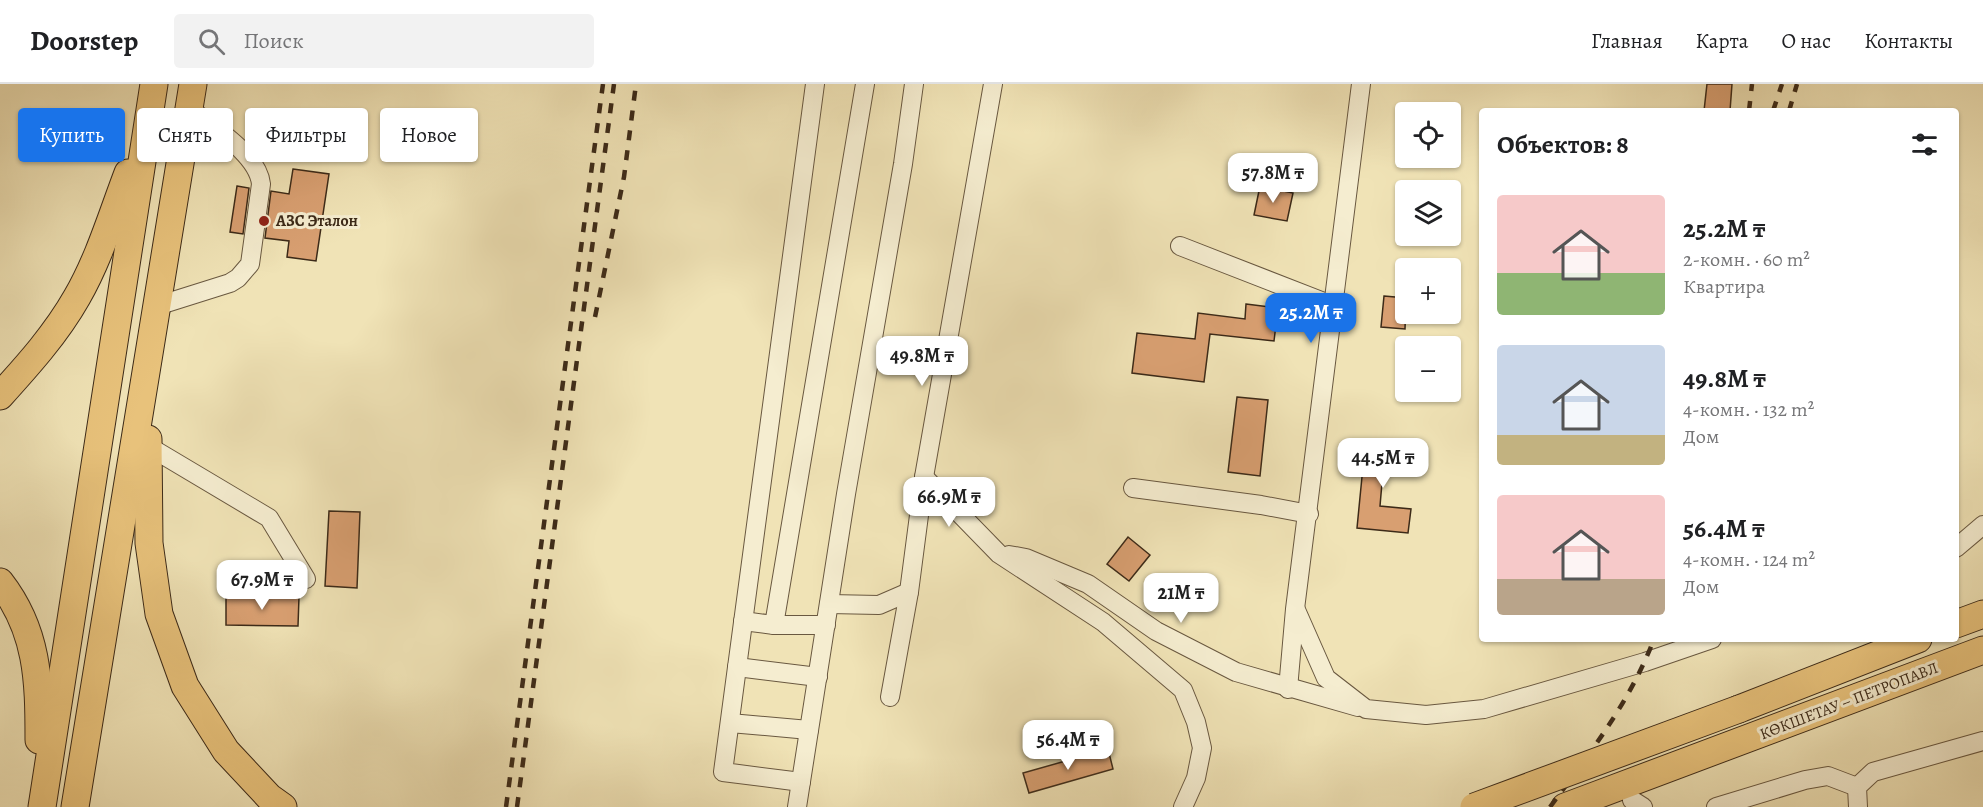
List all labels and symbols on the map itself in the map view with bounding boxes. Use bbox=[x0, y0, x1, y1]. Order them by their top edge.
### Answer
pin: 57.8M ₸ bbox=[1218, 153, 1328, 204]
place label: АЗС Эталон bbox=[275, 210, 358, 232]
marker: АЗС Эталон bbox=[257, 214, 271, 228]
pin: 25.2M ₸ bbox=[1256, 293, 1366, 344]
pin: 49.8M ₸ bbox=[867, 336, 977, 387]
pin: 44.5M ₸ bbox=[1328, 438, 1438, 489]
pin: 66.9M ₸ bbox=[894, 477, 1004, 528]
pin: 67.9M ₸ bbox=[207, 560, 317, 611]
pin: 21M ₸ bbox=[1139, 573, 1223, 624]
street label: КӨКШЕТАУ – ПЕТРОПАВЛ bbox=[1757, 657, 1941, 745]
pin: 56.4M ₸ bbox=[1013, 720, 1123, 771]

